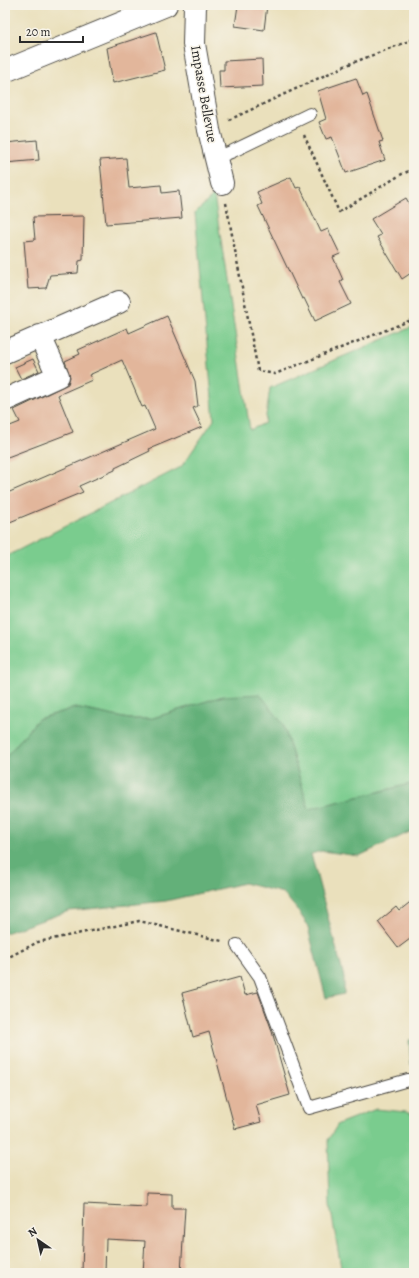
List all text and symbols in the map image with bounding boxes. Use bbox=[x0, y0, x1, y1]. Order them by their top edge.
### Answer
scale bar bbox=[20, 18, 83, 44]
text: 20 m bbox=[26, 24, 50, 40]
street label: Impasse Bellevue bbox=[186, 44, 222, 144]
north arrow bbox=[18, 1220, 58, 1260]
text: N bbox=[25, 1224, 40, 1241]

